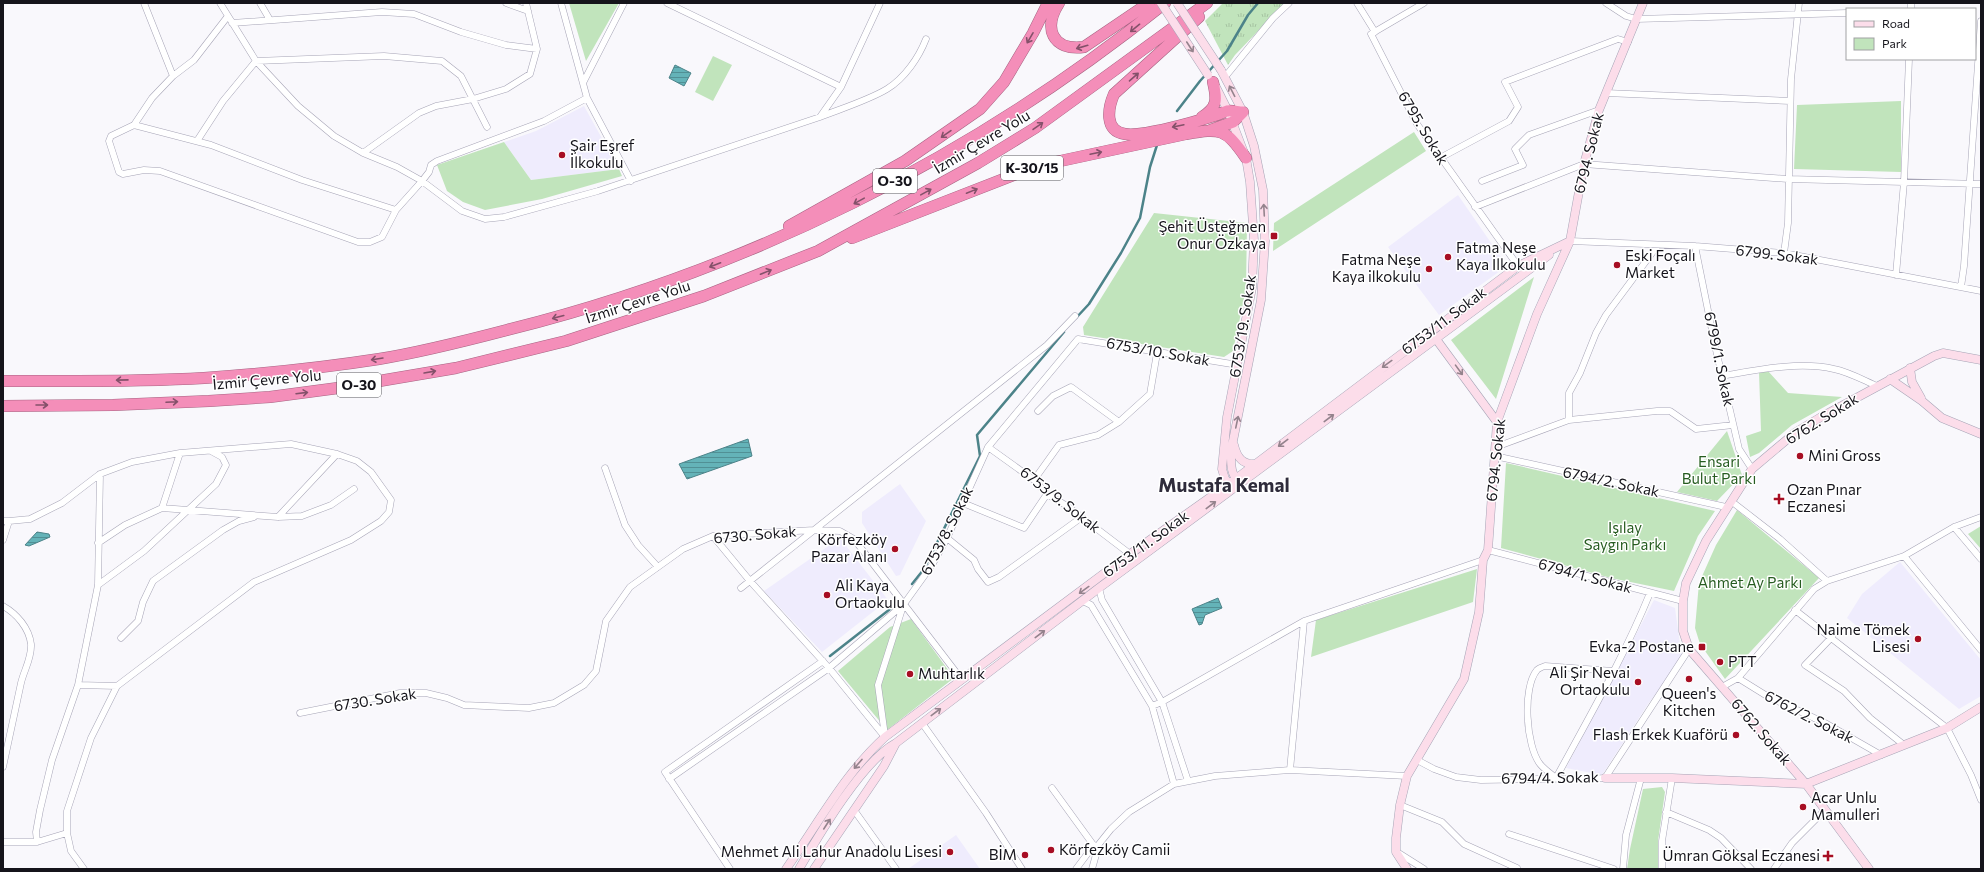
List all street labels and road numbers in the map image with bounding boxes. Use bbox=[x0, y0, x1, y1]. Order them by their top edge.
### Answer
street label: 6795. Sokak bbox=[1395, 87, 1453, 168]
street label: İzmir Çevre Yolu bbox=[930, 105, 1033, 177]
street label: 6794. Sokak bbox=[1569, 110, 1607, 195]
road number: K-30/15 bbox=[1001, 156, 1063, 180]
road number: O-30 bbox=[873, 169, 917, 193]
street label: 6799. Sokak bbox=[1735, 240, 1819, 268]
street label: 6753/19. Sokak bbox=[1225, 273, 1259, 379]
street label: İzmir Çevre Yolu bbox=[583, 276, 692, 326]
street label: 6753/11. Sokak bbox=[1397, 282, 1489, 358]
street label: 6799/1. Sokak bbox=[1701, 310, 1739, 408]
street label: 6753/10. Sokak bbox=[1105, 333, 1211, 369]
street label: İzmir Çevre Yolu bbox=[212, 365, 322, 393]
road number: O-30 bbox=[337, 373, 381, 397]
street label: 6762. Sokak bbox=[1782, 389, 1861, 448]
street label: 6794. Sokak bbox=[1482, 418, 1508, 502]
street label: 6753/9. Sokak bbox=[1017, 462, 1104, 536]
street label: 6794/2. Sokak bbox=[1561, 462, 1661, 500]
street label: 6753/8. Sokak bbox=[916, 483, 976, 578]
street label: 6753/11. Sokak bbox=[1099, 506, 1192, 580]
street label: 6730. Sokak bbox=[713, 521, 797, 547]
street label: 6794/1. Sokak bbox=[1536, 554, 1634, 596]
street label: 6730. Sokak bbox=[332, 684, 417, 714]
street label: 6762/2. Sokak bbox=[1762, 686, 1857, 746]
street label: 6762. Sokak bbox=[1728, 694, 1796, 768]
street label: 6794/4. Sokak bbox=[1501, 767, 1599, 787]

